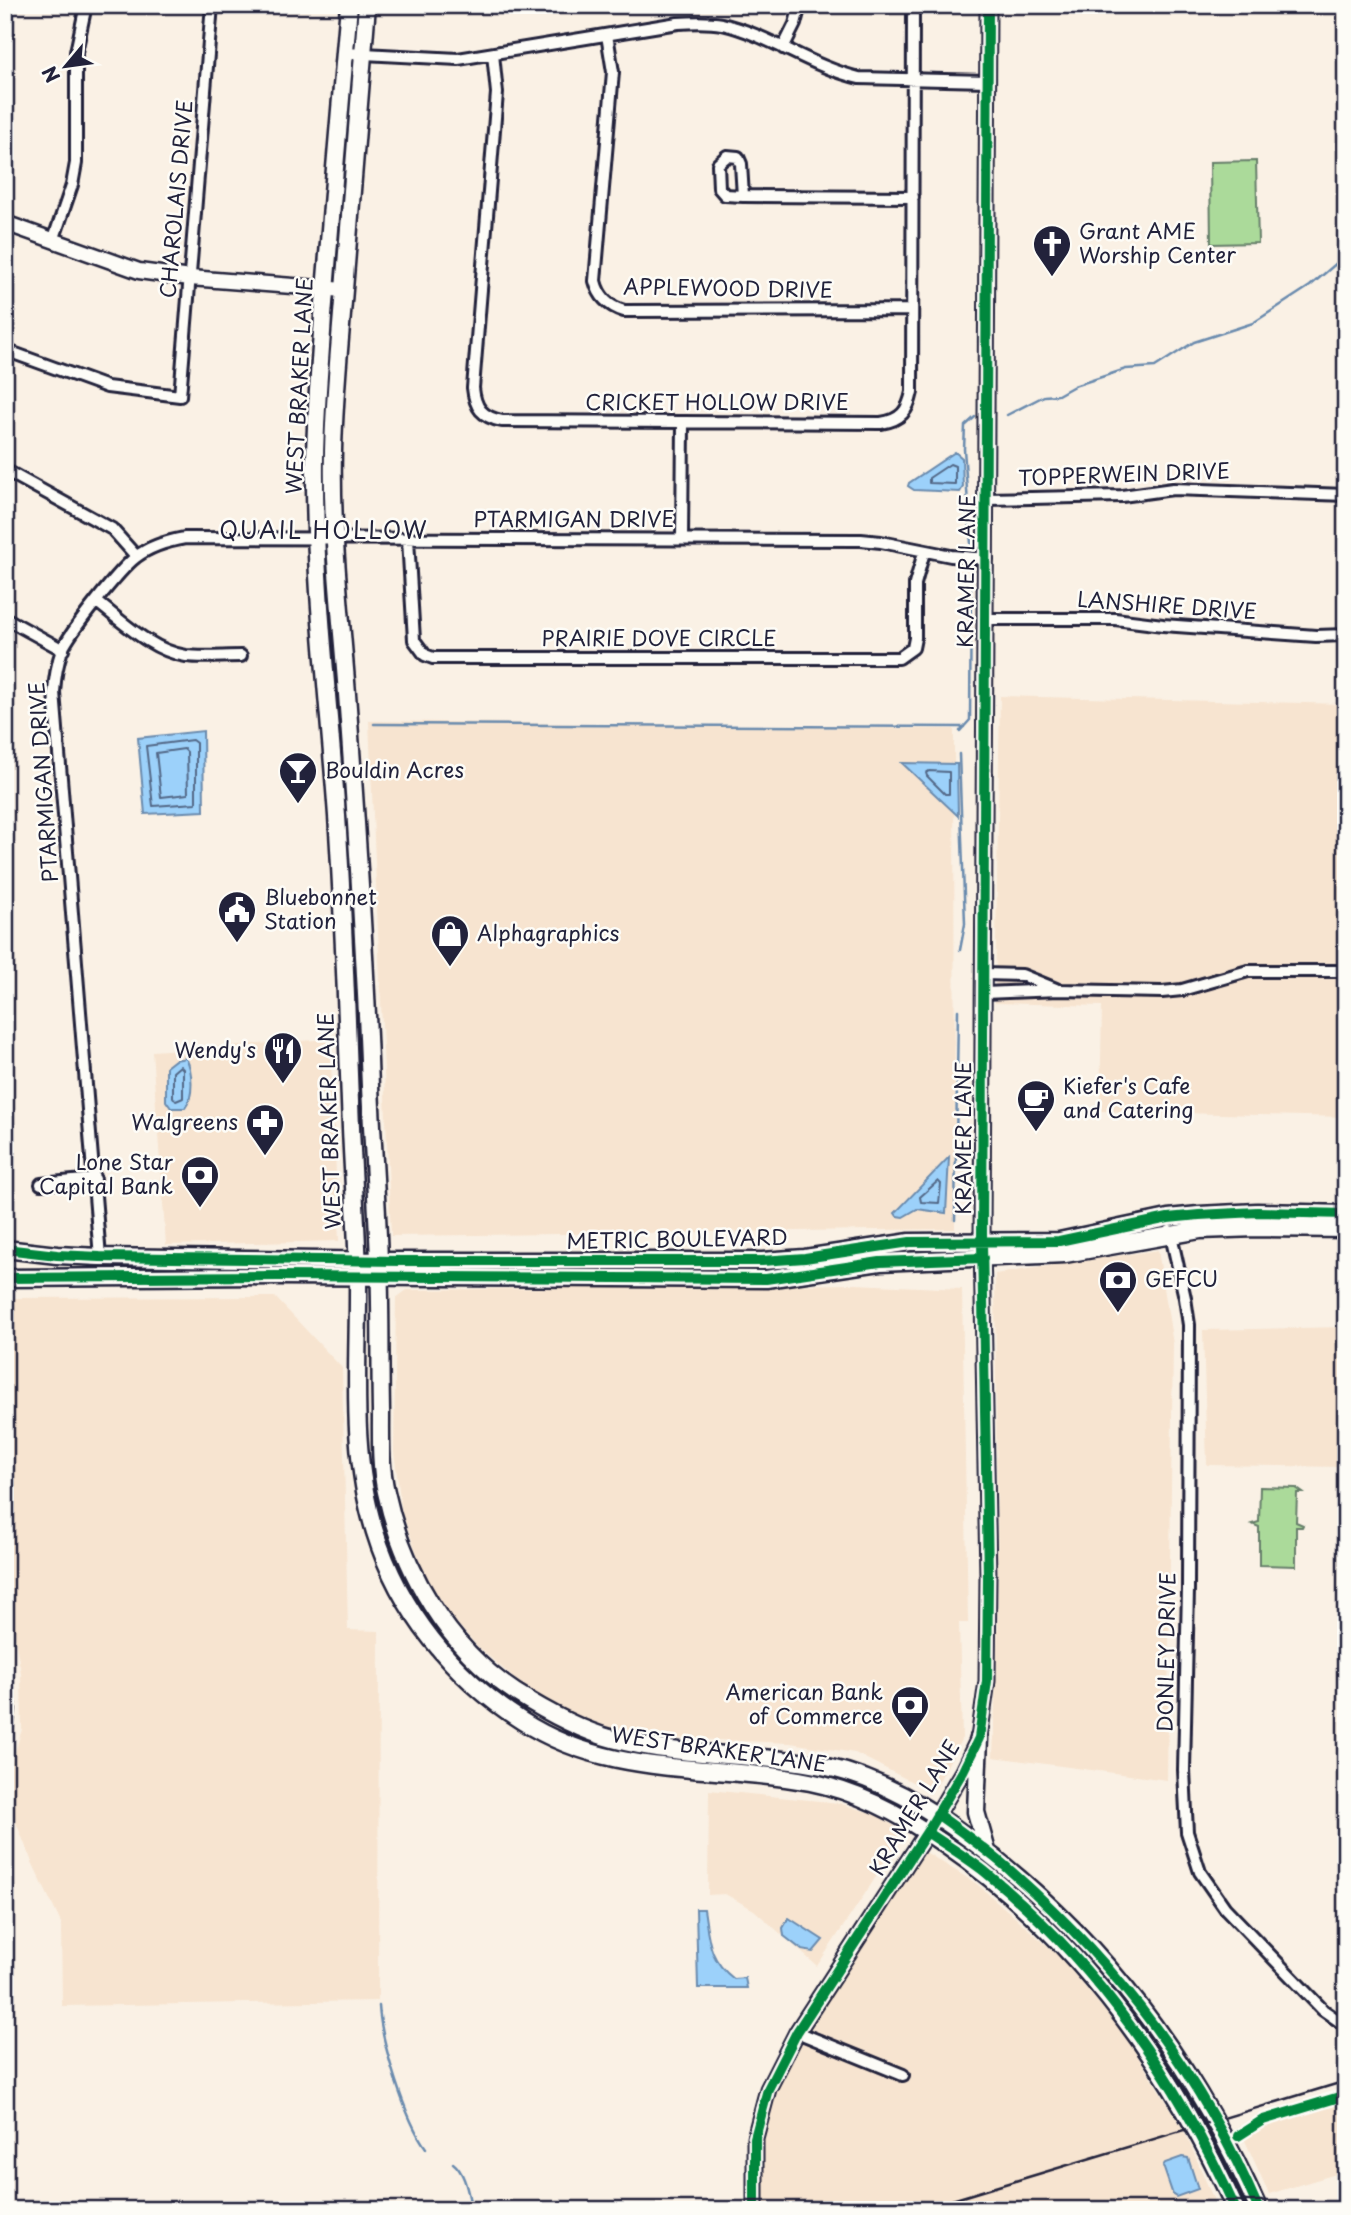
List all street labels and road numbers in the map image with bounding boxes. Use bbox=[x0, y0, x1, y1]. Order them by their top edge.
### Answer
street label: CHAROLAIS DRIVE bbox=[150, 98, 200, 299]
street label: APPLEWOOD DRIVE bbox=[623, 269, 833, 305]
street label: WEST BRAKER LANE bbox=[276, 277, 320, 495]
street label: CRICKET HOLLOW DRIVE bbox=[585, 385, 849, 417]
street label: TOPPERWEIN DRIVE bbox=[1018, 453, 1230, 493]
street label: KRAMER LANE bbox=[948, 494, 982, 648]
street label: PTARMIGAN DRIVE bbox=[474, 502, 674, 534]
street label: LANSHIRE DRIVE bbox=[1076, 582, 1258, 626]
street label: PRAIRIE DOVE CIRCLE bbox=[542, 621, 776, 653]
street label: PTARMIGAN DRIVE bbox=[19, 681, 65, 883]
street label: WEST BRAKER LANE bbox=[308, 1012, 348, 1230]
street label: KRAMER LANE bbox=[946, 1061, 978, 1215]
street label: METRIC BOULEVARD bbox=[566, 1220, 788, 1256]
street label: DONLEY DRIVE bbox=[1148, 1572, 1182, 1732]
street label: WEST BRAKER LANE bbox=[610, 1717, 829, 1779]
street label: KRAMER LANE bbox=[860, 1733, 967, 1881]

